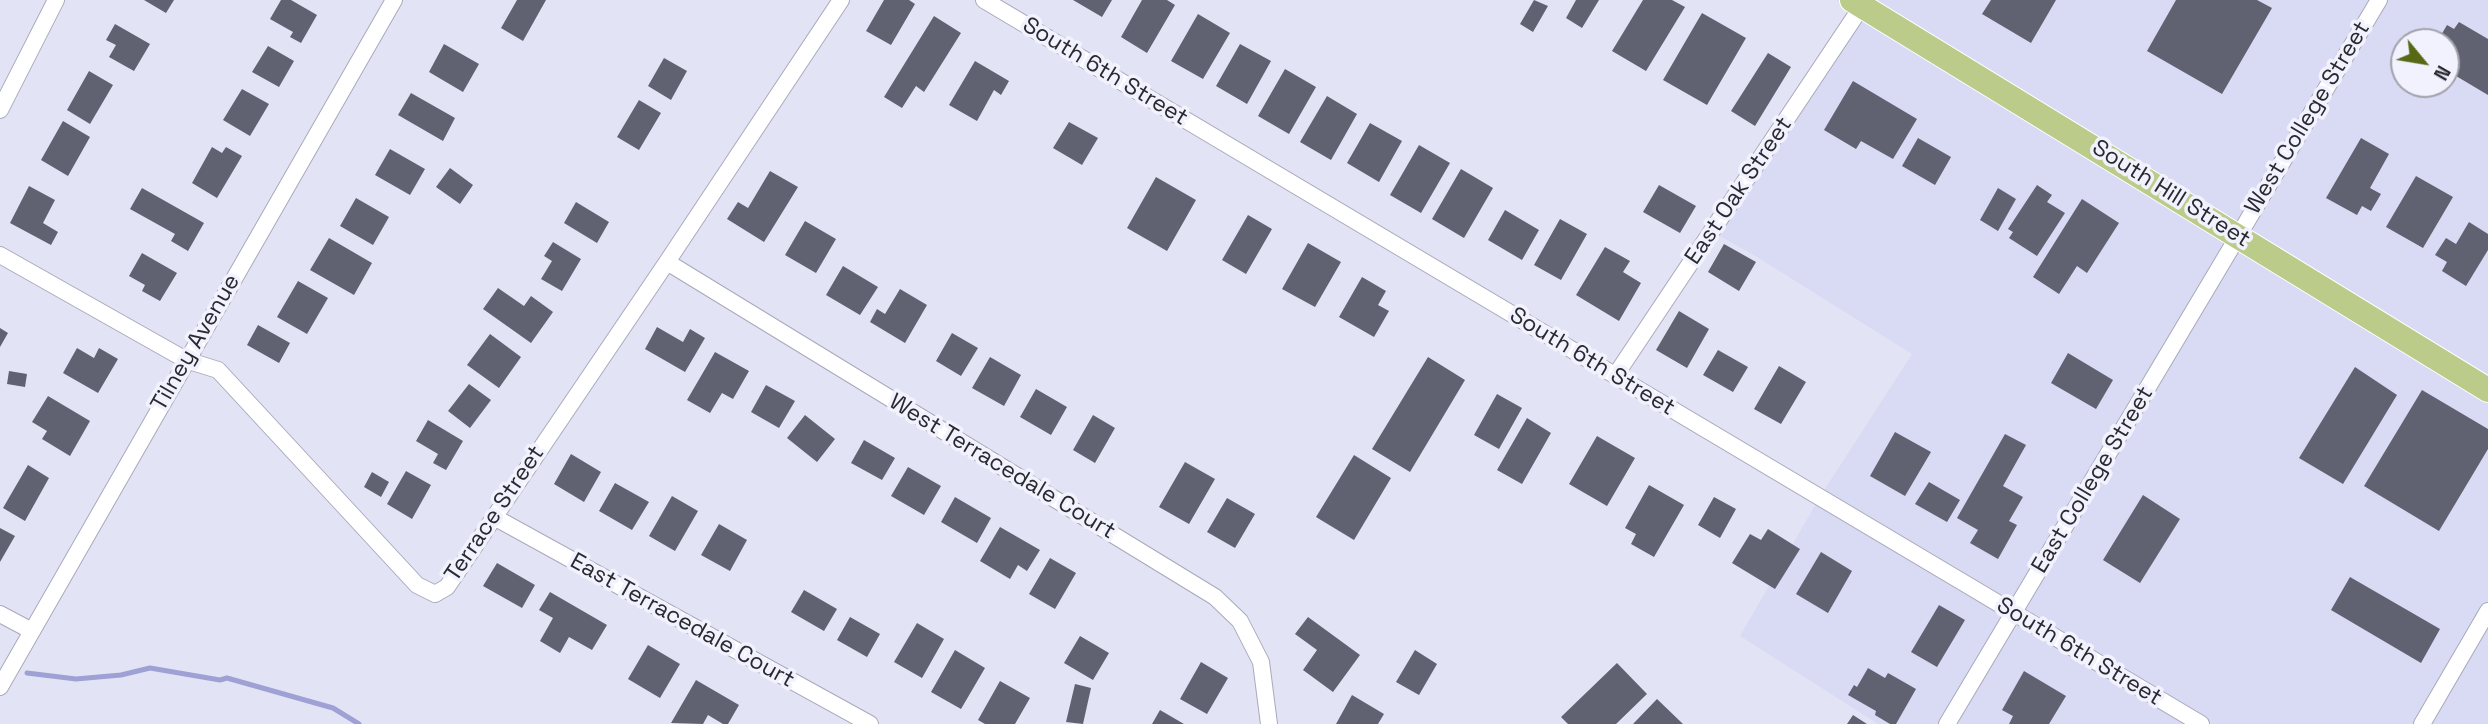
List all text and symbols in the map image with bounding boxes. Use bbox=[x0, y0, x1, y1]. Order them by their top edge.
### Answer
street label: South 6th Street bbox=[1017, 12, 1193, 132]
street label: West College Street bbox=[2239, 17, 2377, 219]
north arrow bbox=[2390, 28, 2460, 98]
text: N bbox=[2428, 61, 2456, 85]
street label: East Oak Street bbox=[1680, 112, 1798, 270]
street label: South Hill Street bbox=[2087, 134, 2255, 254]
street label: Tilney Avenue bbox=[146, 270, 246, 416]
street label: South 6th Street bbox=[1504, 302, 1680, 422]
street label: East College Street bbox=[2026, 382, 2160, 578]
street label: West Terracedale Court bbox=[884, 388, 1120, 546]
street label: Terrace Street bbox=[439, 441, 551, 587]
street label: East Terracedale Court bbox=[565, 548, 799, 694]
street label: South 6th Street bbox=[1991, 592, 2167, 712]

